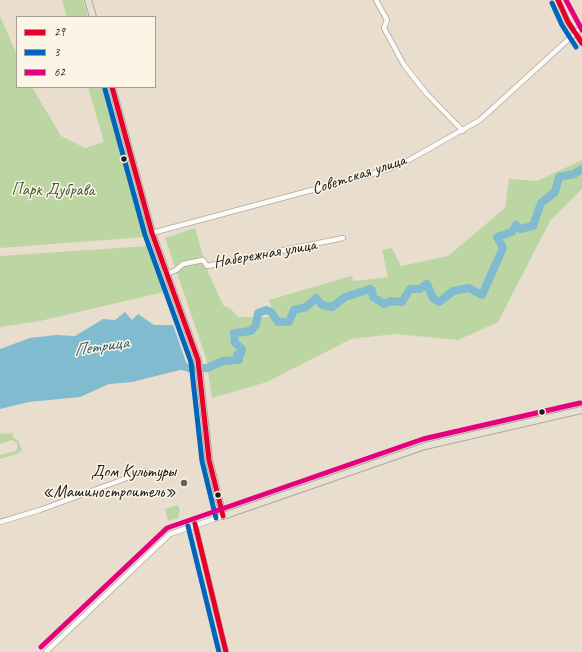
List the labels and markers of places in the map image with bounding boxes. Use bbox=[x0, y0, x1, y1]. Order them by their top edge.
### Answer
unlabelled marker bbox=[119, 154, 129, 164]
unlabelled marker bbox=[537, 407, 547, 417]
place label: Дом Культуры «Машиностроитель» bbox=[42, 463, 176, 503]
marker: Дом Культуры «Машиностроитель» bbox=[179, 478, 189, 488]
unlabelled marker bbox=[213, 490, 223, 500]

